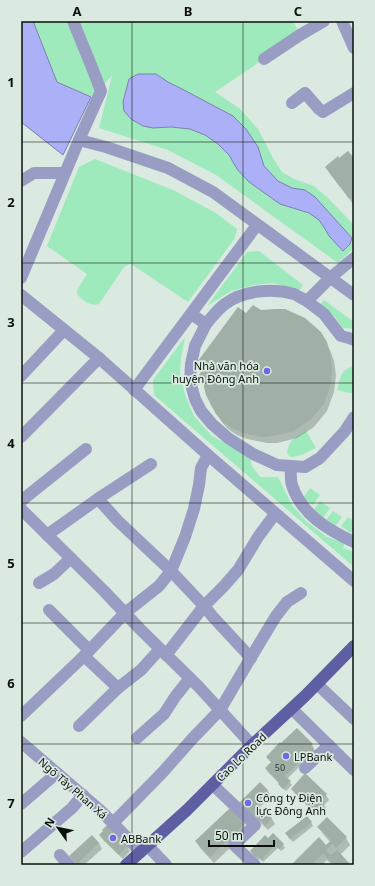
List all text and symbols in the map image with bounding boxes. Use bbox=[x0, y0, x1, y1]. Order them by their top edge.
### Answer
text: A bbox=[73, 2, 82, 20]
text: B bbox=[184, 2, 192, 20]
text: C bbox=[294, 2, 302, 20]
text: 1 bbox=[7, 73, 15, 91]
text: 2 bbox=[7, 193, 15, 211]
text: 3 bbox=[7, 313, 15, 331]
place label: Nhà văn hóa huyện Đông Anh bbox=[172, 358, 259, 386]
marker: Nhà văn hóa huyện Đông Anh bbox=[262, 366, 272, 376]
text: 4 bbox=[7, 434, 15, 452]
text: 5 bbox=[7, 554, 15, 572]
text: 6 bbox=[7, 674, 15, 692]
street label: Cao Lo Road bbox=[213, 729, 269, 785]
place label: LPBank bbox=[294, 749, 333, 764]
marker: LPBank bbox=[281, 751, 291, 761]
street label: Ngõ Tây Phan Xá bbox=[36, 755, 110, 821]
house number: 50 bbox=[275, 761, 285, 774]
place label: Công ty Điện lực Đông Anh bbox=[256, 790, 326, 818]
text: 7 bbox=[7, 794, 15, 812]
marker: Công ty Điện lực Đông Anh bbox=[243, 798, 253, 808]
north arrow bbox=[38, 808, 78, 848]
scale bar bbox=[209, 822, 274, 848]
text: 50 m bbox=[215, 827, 243, 844]
place label: ABBank bbox=[121, 831, 161, 846]
marker: ABBank bbox=[108, 833, 118, 843]

